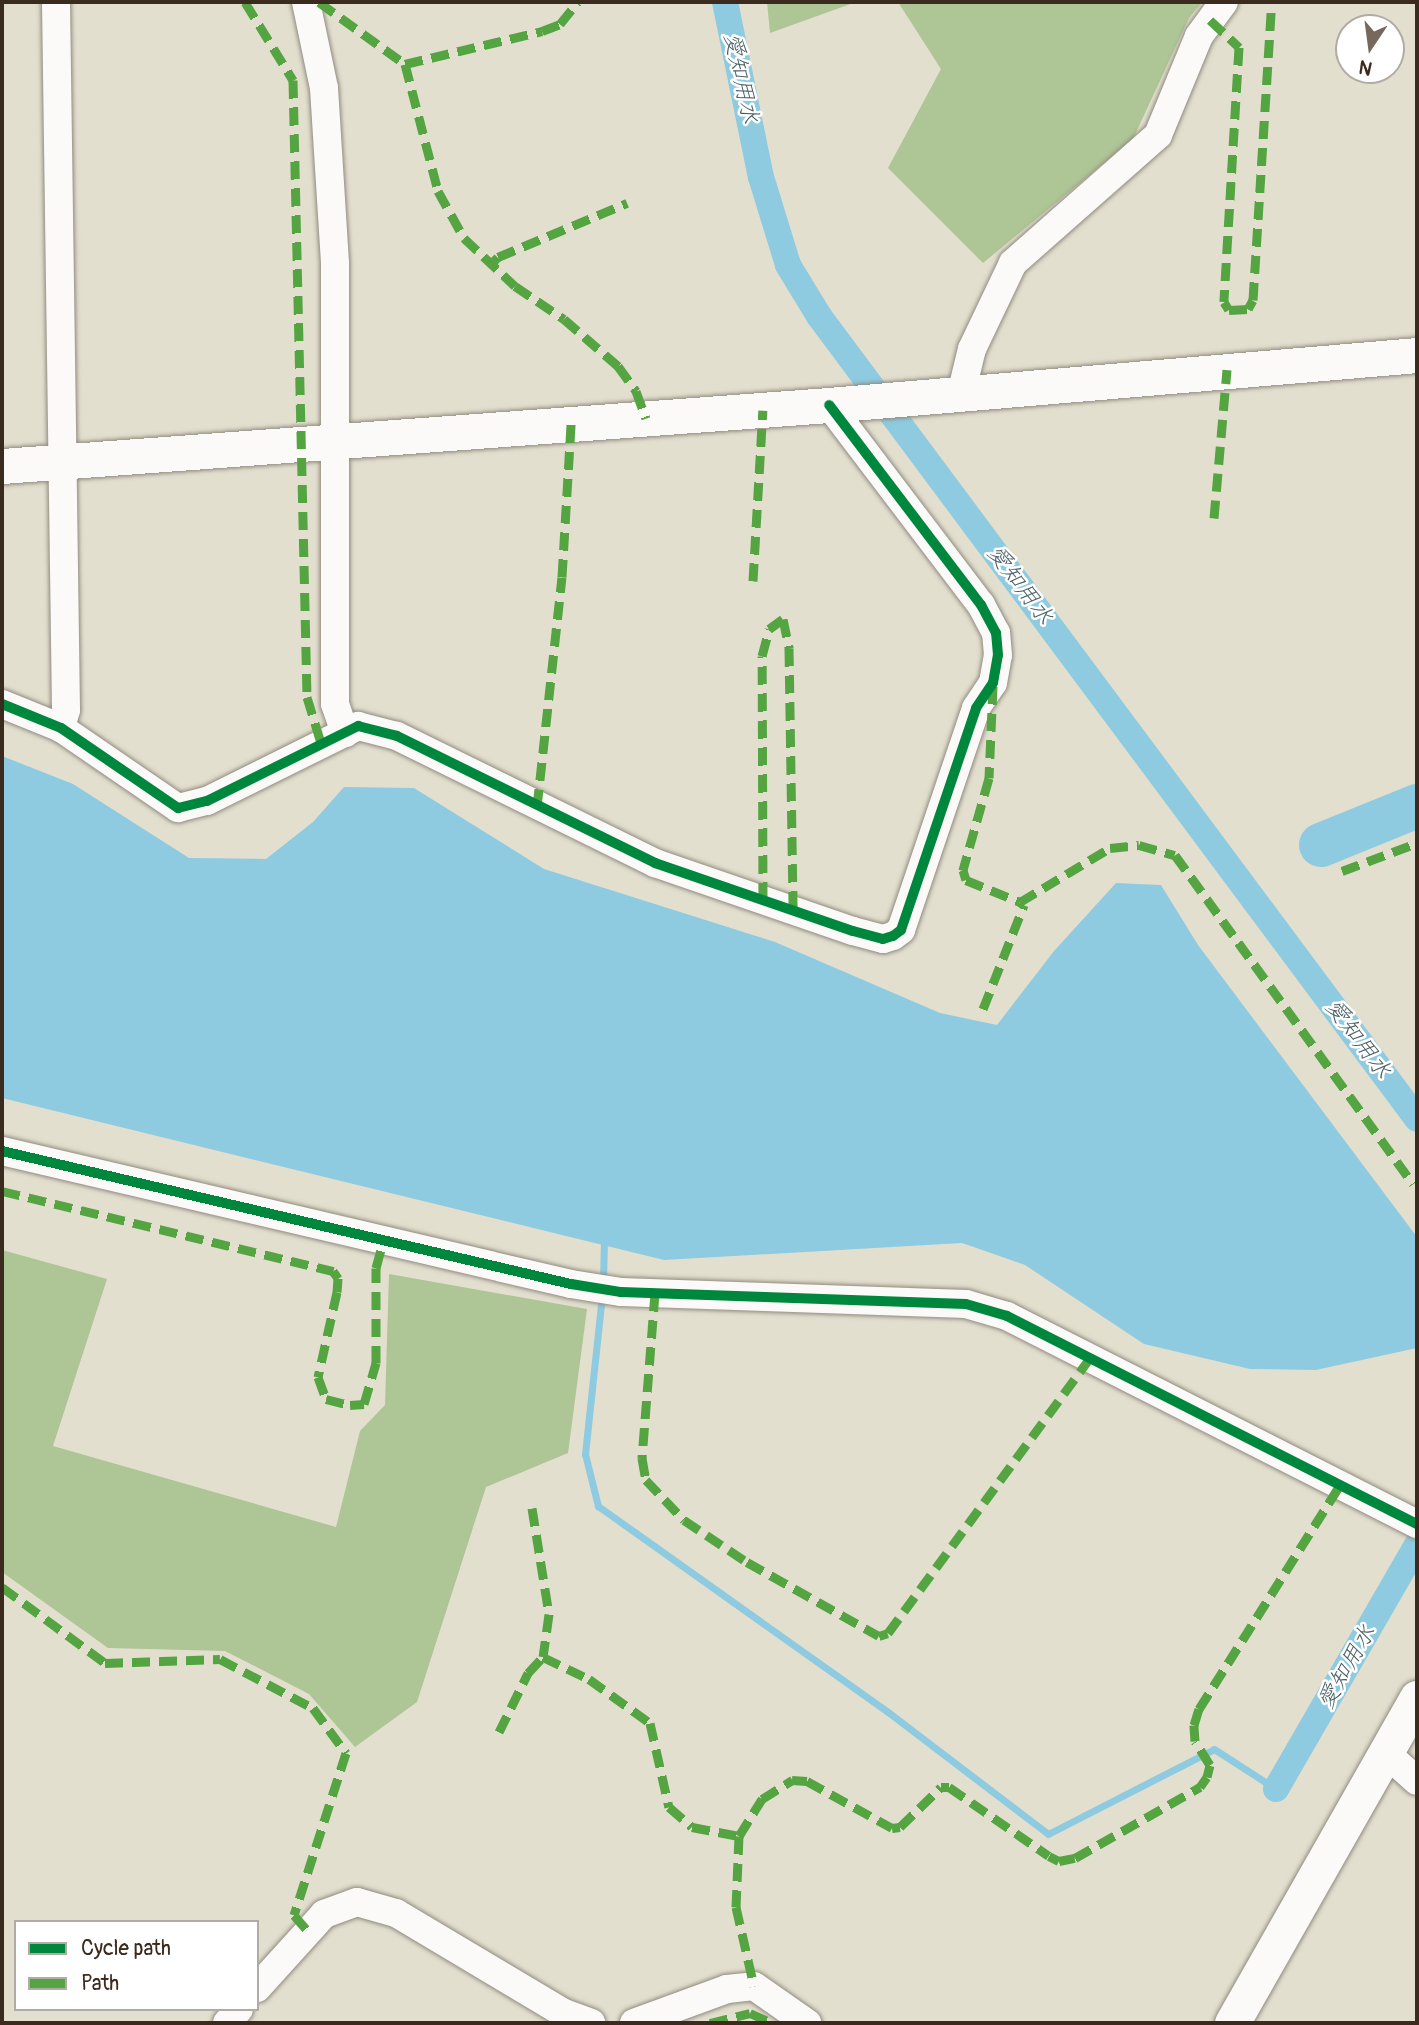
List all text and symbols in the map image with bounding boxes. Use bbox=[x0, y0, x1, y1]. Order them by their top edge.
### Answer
north arrow bbox=[1335, 14, 1405, 84]
water label: 愛知用水 bbox=[718, 30, 764, 126]
text: N bbox=[1357, 54, 1375, 81]
water label: 愛知用水 bbox=[981, 540, 1059, 630]
water label: 愛知用水 bbox=[1319, 994, 1397, 1084]
water label: 愛知用水 bbox=[1312, 1620, 1382, 1714]
legend bbox=[14, 1920, 259, 2011]
text: Cycle path bbox=[81, 1935, 171, 1962]
text: Path bbox=[81, 1970, 119, 1997]

